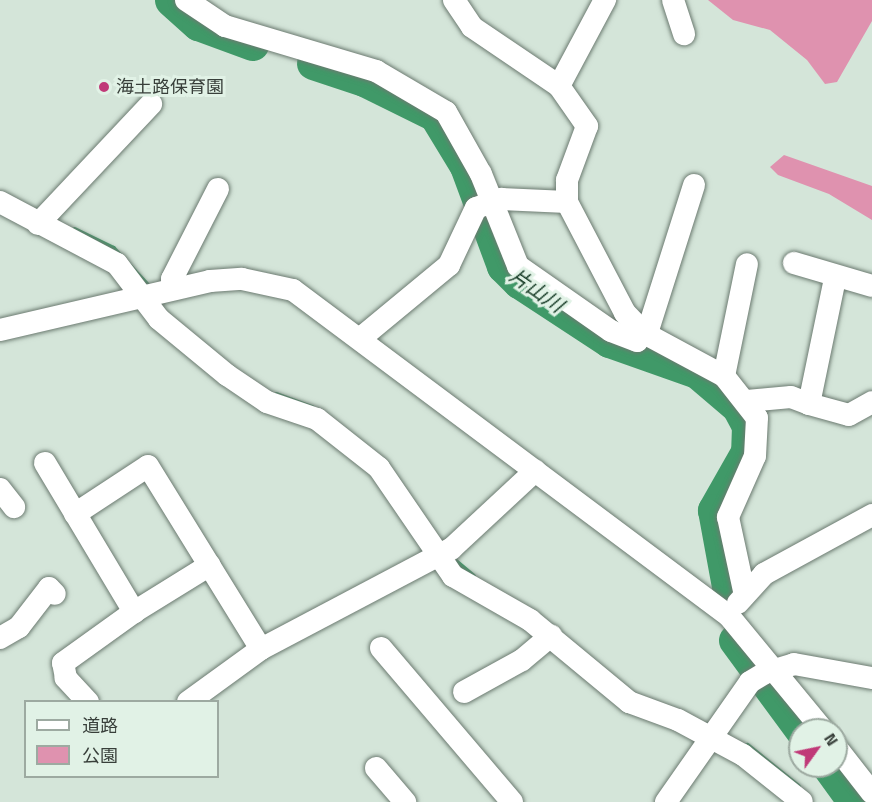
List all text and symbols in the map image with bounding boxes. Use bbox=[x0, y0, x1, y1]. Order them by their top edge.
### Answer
place label: 海土路保育園 bbox=[116, 76, 224, 98]
marker: 海土路保育園 bbox=[97, 80, 111, 94]
water label: 片山川 bbox=[506, 263, 568, 317]
legend bbox=[24, 700, 219, 778]
text: 道路 bbox=[82, 712, 118, 739]
north arrow bbox=[788, 718, 848, 778]
text: N bbox=[818, 728, 845, 750]
text: 公園 bbox=[82, 742, 118, 769]

